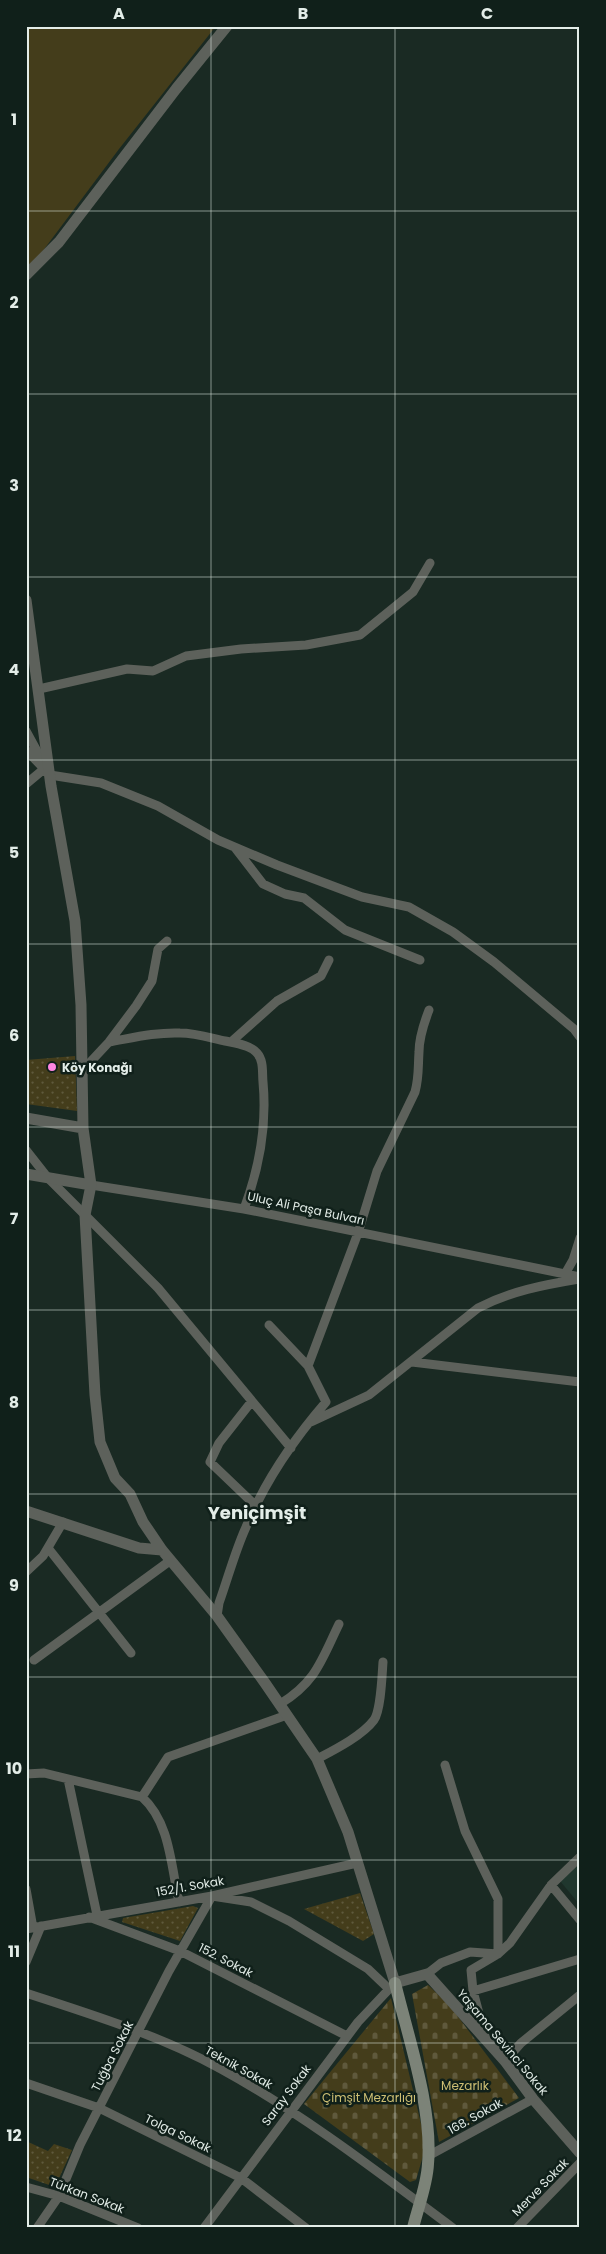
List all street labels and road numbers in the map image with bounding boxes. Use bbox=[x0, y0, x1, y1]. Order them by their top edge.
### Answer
street label: Uluç Ali Paşa Bulvarı bbox=[246, 1187, 366, 1229]
street label: 152/1. Sokak bbox=[155, 1872, 226, 1900]
street label: 152. Sokak bbox=[196, 1939, 257, 1981]
street label: Yaşama Sevinci Sokak bbox=[454, 1985, 553, 2099]
street label: Tuğba Sokak bbox=[87, 2017, 137, 2094]
street label: Teknik Sokak bbox=[202, 2041, 277, 2093]
street label: Saray Sokak bbox=[257, 2060, 315, 2129]
street label: 168. Sokak bbox=[445, 2094, 506, 2138]
street label: Tolga Sokak bbox=[142, 2110, 215, 2157]
street label: Merve Sokak bbox=[508, 2154, 573, 2220]
street label: Türkan Sokak bbox=[47, 2173, 128, 2217]

